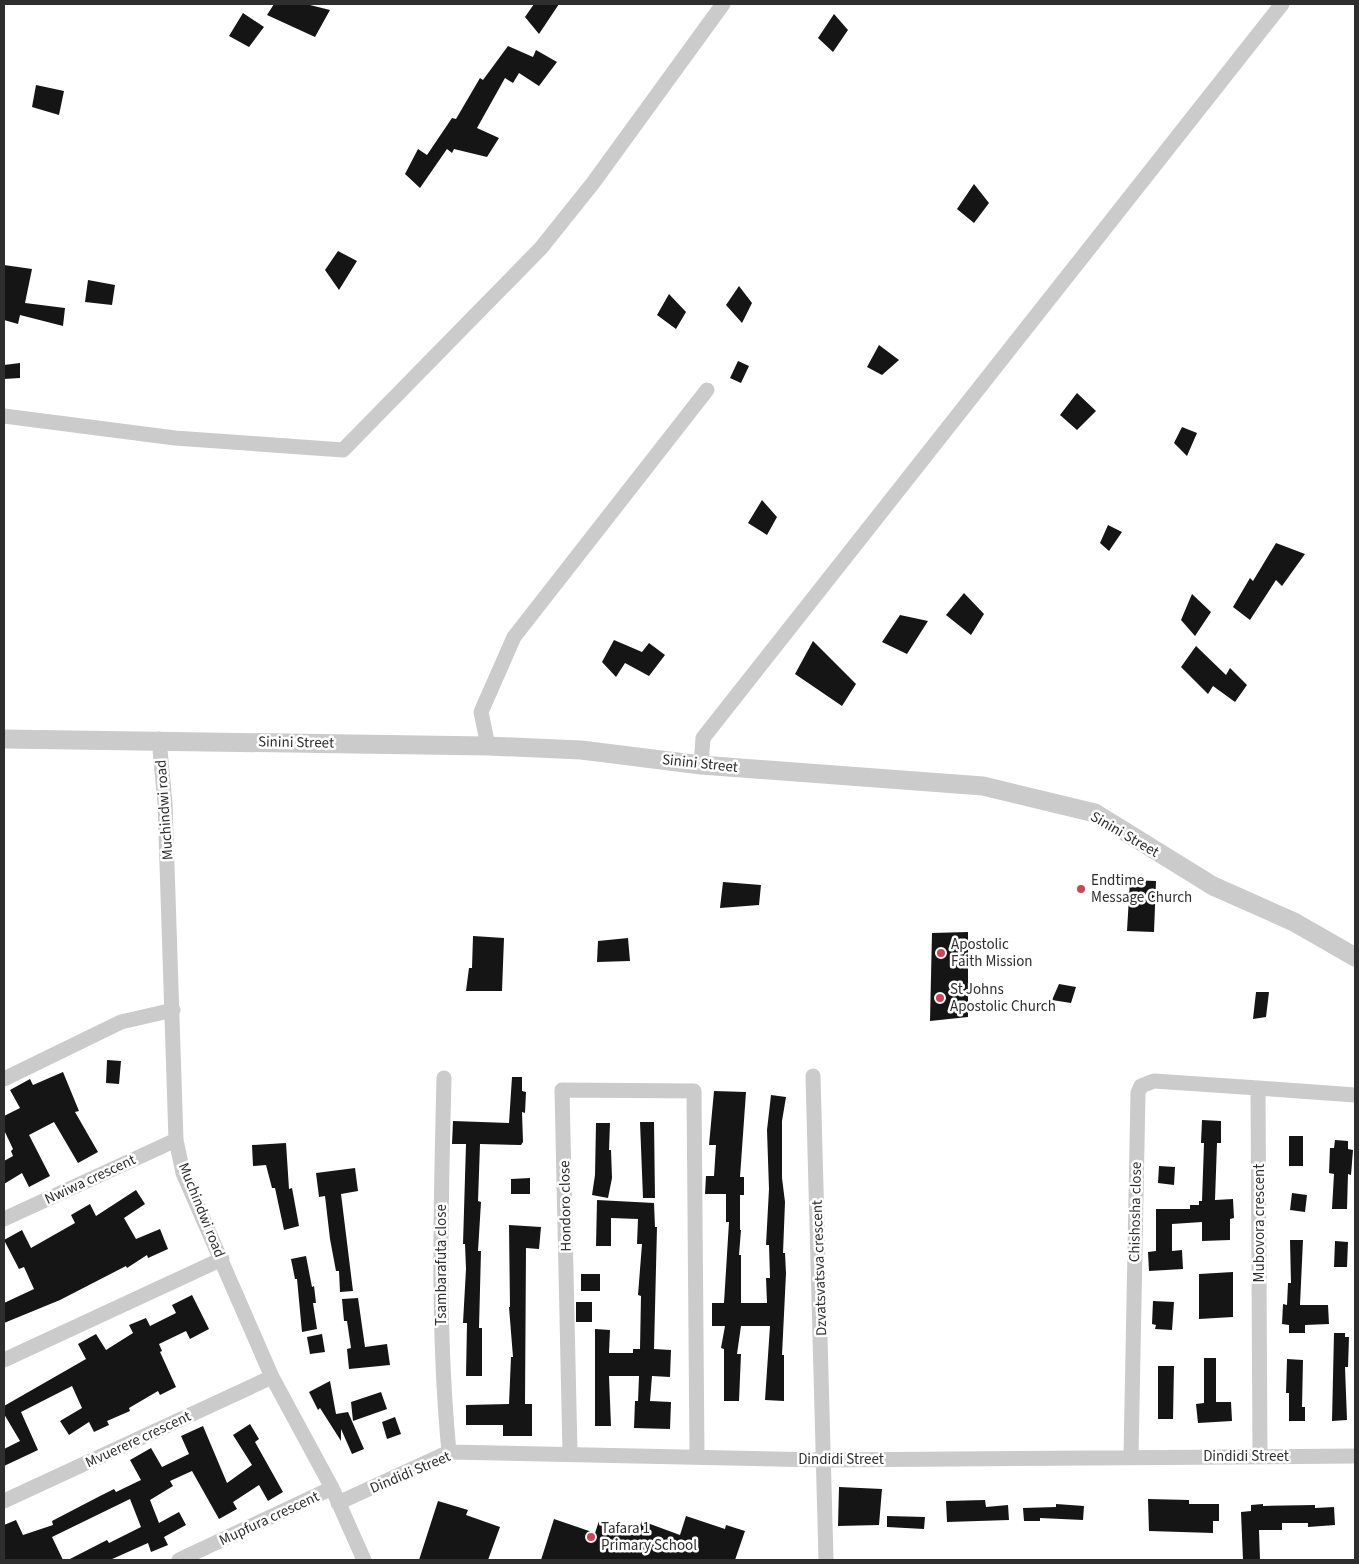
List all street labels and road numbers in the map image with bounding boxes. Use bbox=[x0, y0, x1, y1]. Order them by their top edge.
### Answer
street label: Sinini Street bbox=[258, 731, 334, 754]
street label: Sinini Street bbox=[661, 749, 739, 778]
street label: Muchindwi road bbox=[151, 759, 178, 861]
street label: Sinini Street bbox=[1087, 806, 1163, 863]
street label: Nwiwa crescent bbox=[41, 1149, 139, 1210]
street label: Muchindwi road bbox=[173, 1160, 230, 1261]
street label: Hondoro close bbox=[554, 1160, 577, 1252]
street label: Chishosha close bbox=[1124, 1162, 1147, 1262]
street label: Mubovora crescent bbox=[1249, 1164, 1270, 1282]
street label: Dzvatsvatsva crescent bbox=[807, 1200, 832, 1336]
street label: Tsambarafuta close bbox=[431, 1204, 452, 1326]
street label: Mvuerere crescent bbox=[82, 1406, 194, 1473]
street label: Dindidi Street bbox=[367, 1446, 454, 1499]
street label: Dindidi Street bbox=[1203, 1446, 1289, 1467]
street label: Dindidi Street bbox=[798, 1449, 884, 1470]
street label: Mupfura crescent bbox=[216, 1486, 323, 1551]

